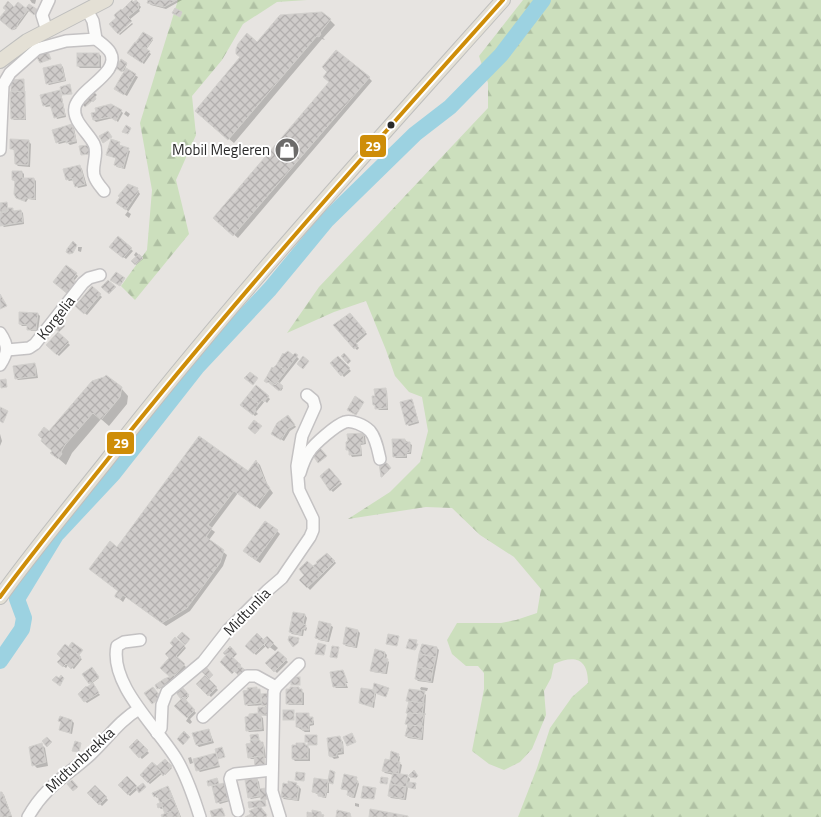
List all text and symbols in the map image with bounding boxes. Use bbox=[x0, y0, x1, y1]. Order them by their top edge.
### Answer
unlabelled marker bbox=[386, 120, 396, 130]
line badge: 29 bbox=[359, 134, 387, 158]
text: 29 bbox=[365, 135, 381, 156]
shop icon: Mobil Megleren bbox=[274, 137, 300, 163]
place label: Mobil Megleren bbox=[172, 138, 270, 161]
street label: Korgelia bbox=[31, 290, 81, 345]
line badge: 29 bbox=[106, 431, 135, 455]
text: 29 bbox=[113, 432, 129, 453]
street label: Midtunlia bbox=[218, 582, 276, 641]
street label: Midtunbrekka bbox=[40, 721, 120, 798]

